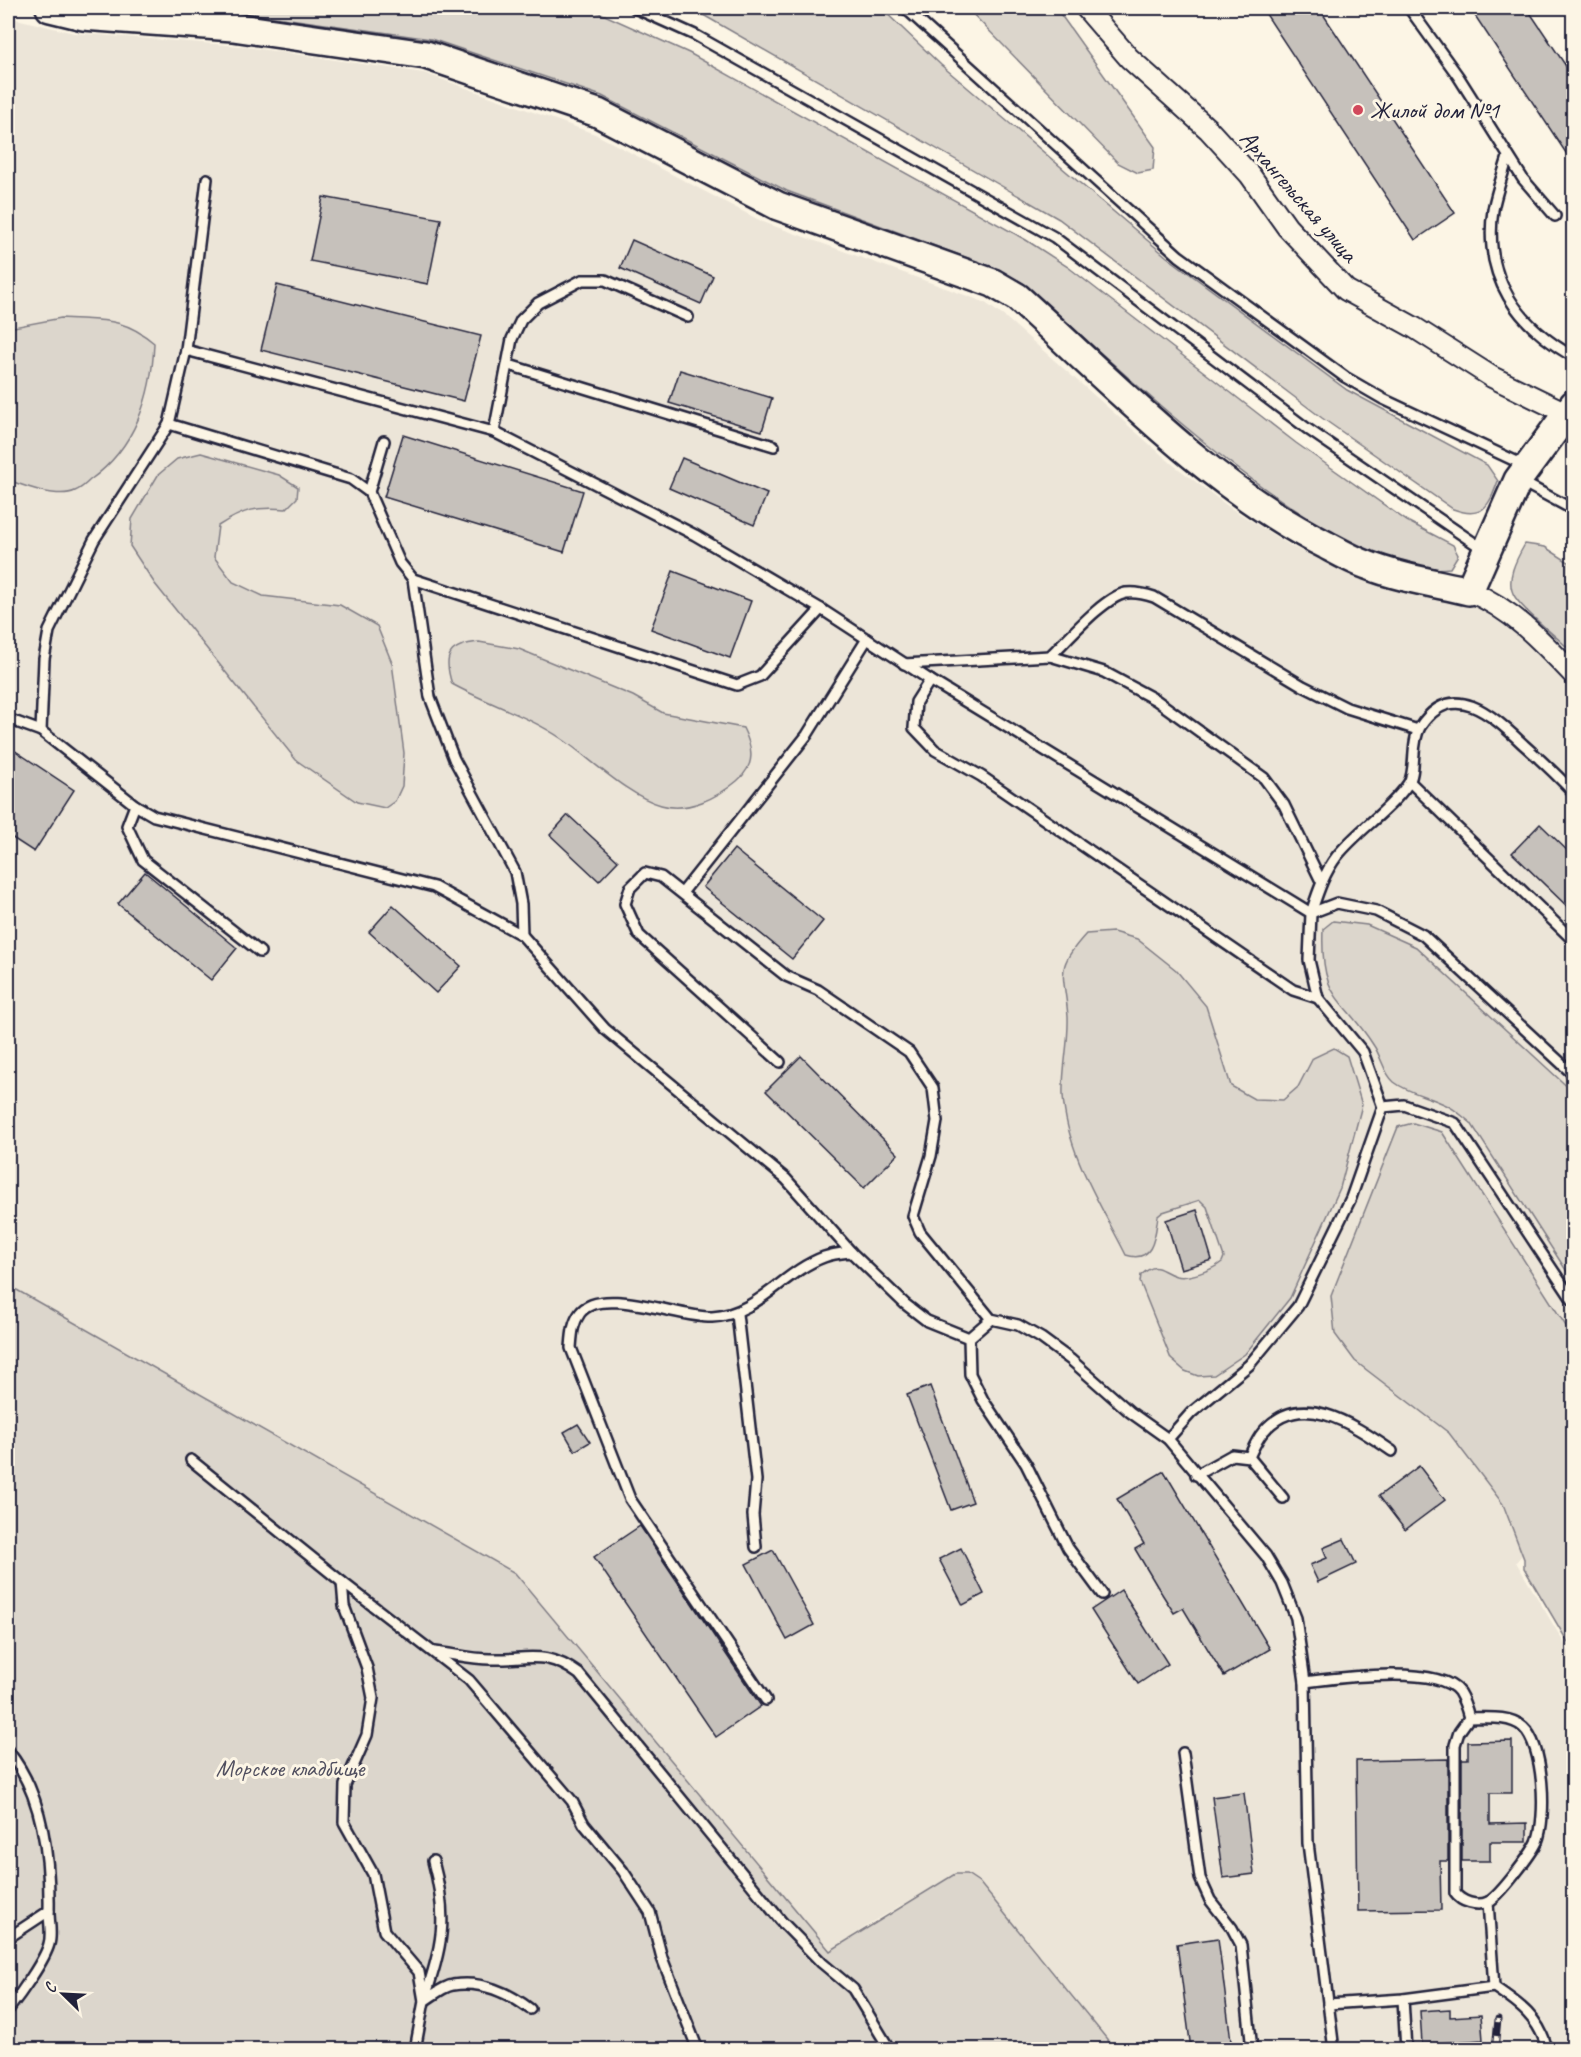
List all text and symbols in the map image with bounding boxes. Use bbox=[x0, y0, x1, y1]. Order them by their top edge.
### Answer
place label: Жилой дом №1 bbox=[1370, 95, 1500, 125]
marker: Жилой дом №1 bbox=[1351, 103, 1365, 117]
street label: Архангельская улица bbox=[1233, 124, 1366, 269]
park label: Морское кладбище bbox=[216, 1753, 366, 1783]
north arrow bbox=[33, 1964, 93, 2024]
text: С bbox=[39, 1979, 62, 1996]

